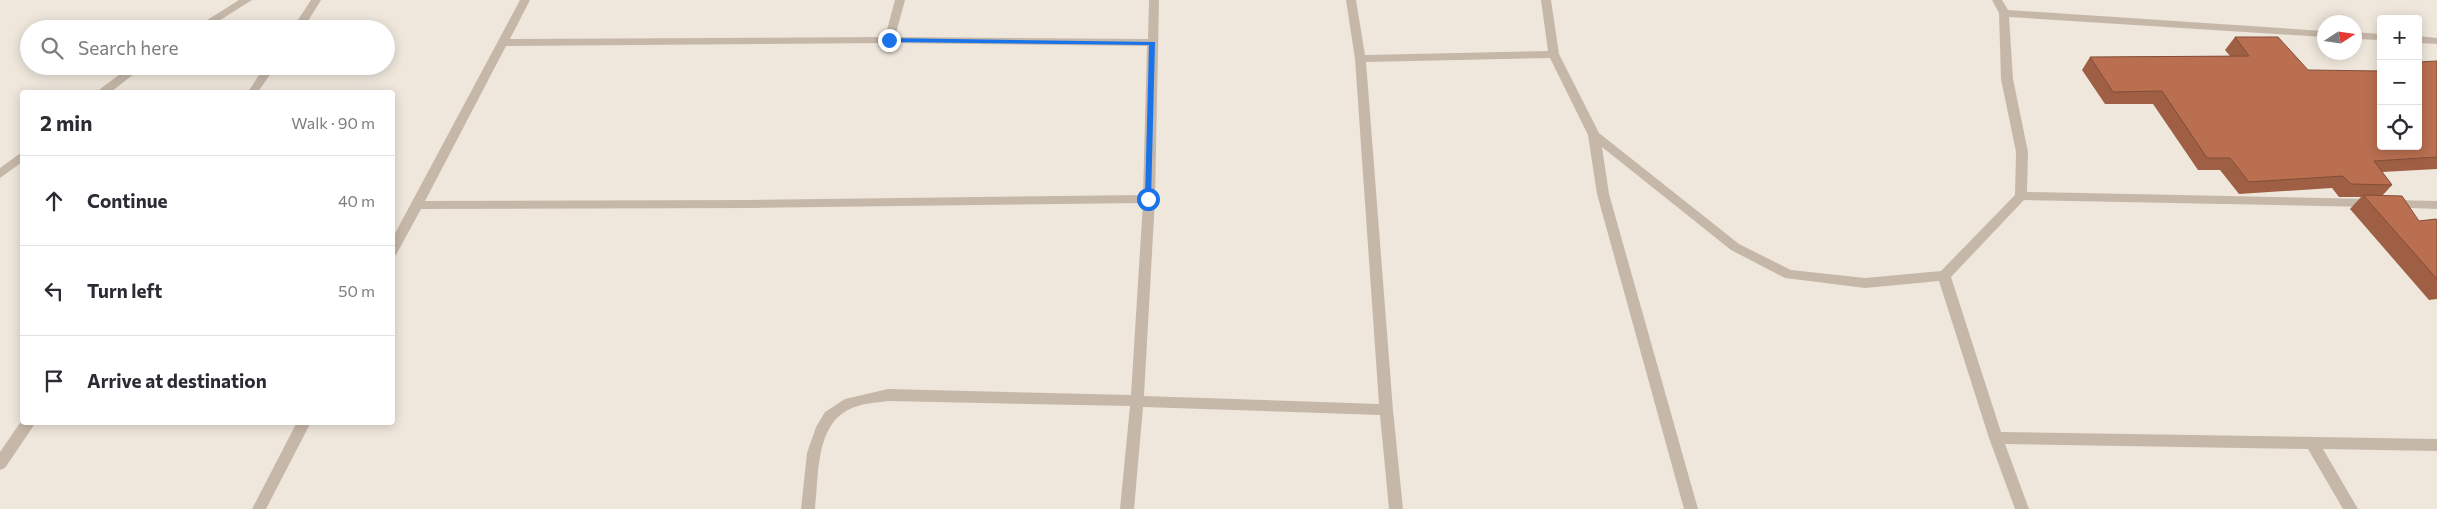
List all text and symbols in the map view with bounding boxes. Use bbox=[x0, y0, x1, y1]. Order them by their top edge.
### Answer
north arrow bbox=[2317, 15, 2362, 60]
map controls bbox=[2377, 15, 2422, 150]
button: + bbox=[2377, 15, 2422, 60]
search box bbox=[20, 20, 395, 75]
route end bbox=[878, 29, 901, 52]
icon: search bbox=[38, 34, 66, 62]
text: Search here bbox=[78, 36, 178, 59]
button: − bbox=[2377, 60, 2422, 105]
button: locate bbox=[2377, 105, 2422, 150]
text: 2 min bbox=[40, 110, 92, 135]
text: Walk · 90 m bbox=[291, 113, 375, 132]
icon: ahead bbox=[40, 187, 68, 215]
route start bbox=[1137, 188, 1160, 211]
text: Continue bbox=[87, 189, 167, 212]
text: 40 m bbox=[338, 191, 375, 210]
icon: left bbox=[40, 277, 68, 305]
text: Turn left bbox=[87, 279, 162, 302]
text: 50 m bbox=[338, 281, 375, 300]
icon: arrive bbox=[40, 367, 68, 395]
text: Arrive at destination bbox=[87, 369, 267, 392]

